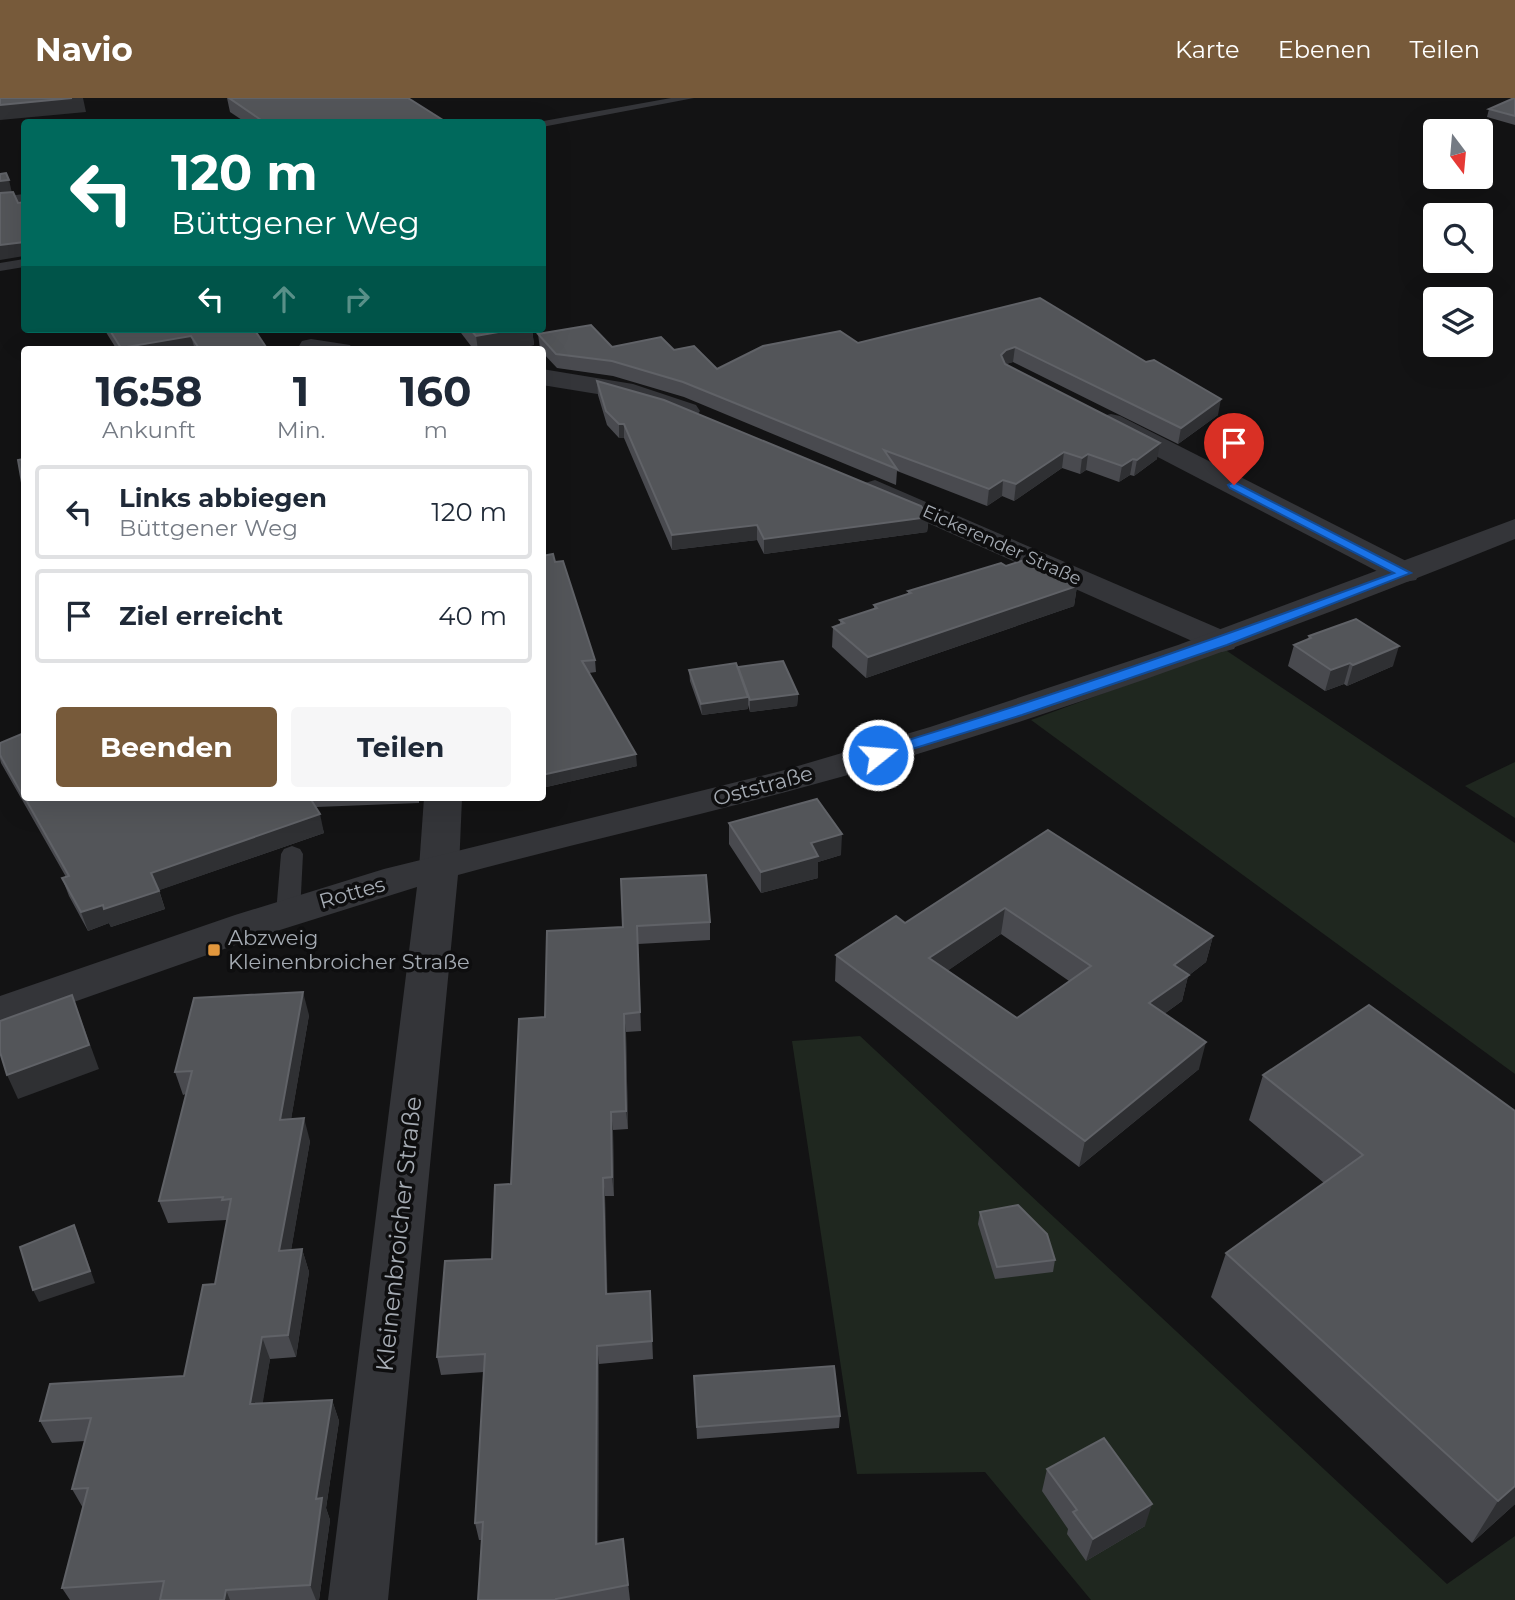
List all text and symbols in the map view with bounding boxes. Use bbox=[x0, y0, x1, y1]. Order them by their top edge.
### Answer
text: Navio bbox=[35, 29, 133, 69]
text: Karte bbox=[1175, 35, 1240, 64]
text: Ebenen bbox=[1278, 35, 1371, 64]
text: Teilen bbox=[1409, 35, 1480, 64]
north arrow bbox=[1423, 119, 1493, 189]
map controls bbox=[1423, 119, 1493, 357]
text: 120 m bbox=[171, 143, 318, 202]
icon: left bbox=[56, 147, 147, 238]
text: Büttgener Weg bbox=[171, 203, 420, 242]
button: search bbox=[1423, 203, 1493, 273]
icon: left bbox=[192, 280, 230, 318]
icon: ahead bbox=[265, 280, 303, 318]
icon: right bbox=[338, 280, 376, 318]
button: layers bbox=[1423, 287, 1493, 357]
text: 16:58 bbox=[95, 365, 202, 417]
text: 1 bbox=[293, 365, 309, 417]
text: 160 bbox=[400, 365, 472, 417]
pin bbox=[1204, 413, 1264, 485]
text: Ankunft bbox=[102, 416, 196, 444]
text: Min. bbox=[277, 416, 325, 444]
text: m bbox=[423, 416, 448, 444]
icon: arrive bbox=[1215, 424, 1253, 462]
text: Links abbiegen bbox=[119, 482, 327, 514]
icon: left bbox=[60, 493, 98, 531]
text: 120 m bbox=[431, 496, 507, 528]
street label: Eickerender Straße bbox=[919, 500, 1085, 590]
text: Büttgener Weg bbox=[119, 514, 298, 542]
icon: arrive bbox=[60, 597, 98, 635]
text: Ziel erreicht bbox=[119, 600, 283, 632]
text: 40 m bbox=[438, 600, 507, 632]
button: Beenden bbox=[56, 707, 277, 787]
button: Teilen bbox=[291, 707, 511, 787]
position arrow bbox=[841, 718, 915, 792]
street label: Oststraße bbox=[710, 760, 815, 811]
street label: Rottes bbox=[316, 871, 388, 914]
place label: Abzweig Kleinenbroicher Straße bbox=[228, 925, 470, 974]
marker: Abzweig Kleinenbroicher Straße bbox=[206, 942, 222, 958]
street label: Kleinenbroicher Straße bbox=[370, 1095, 427, 1373]

